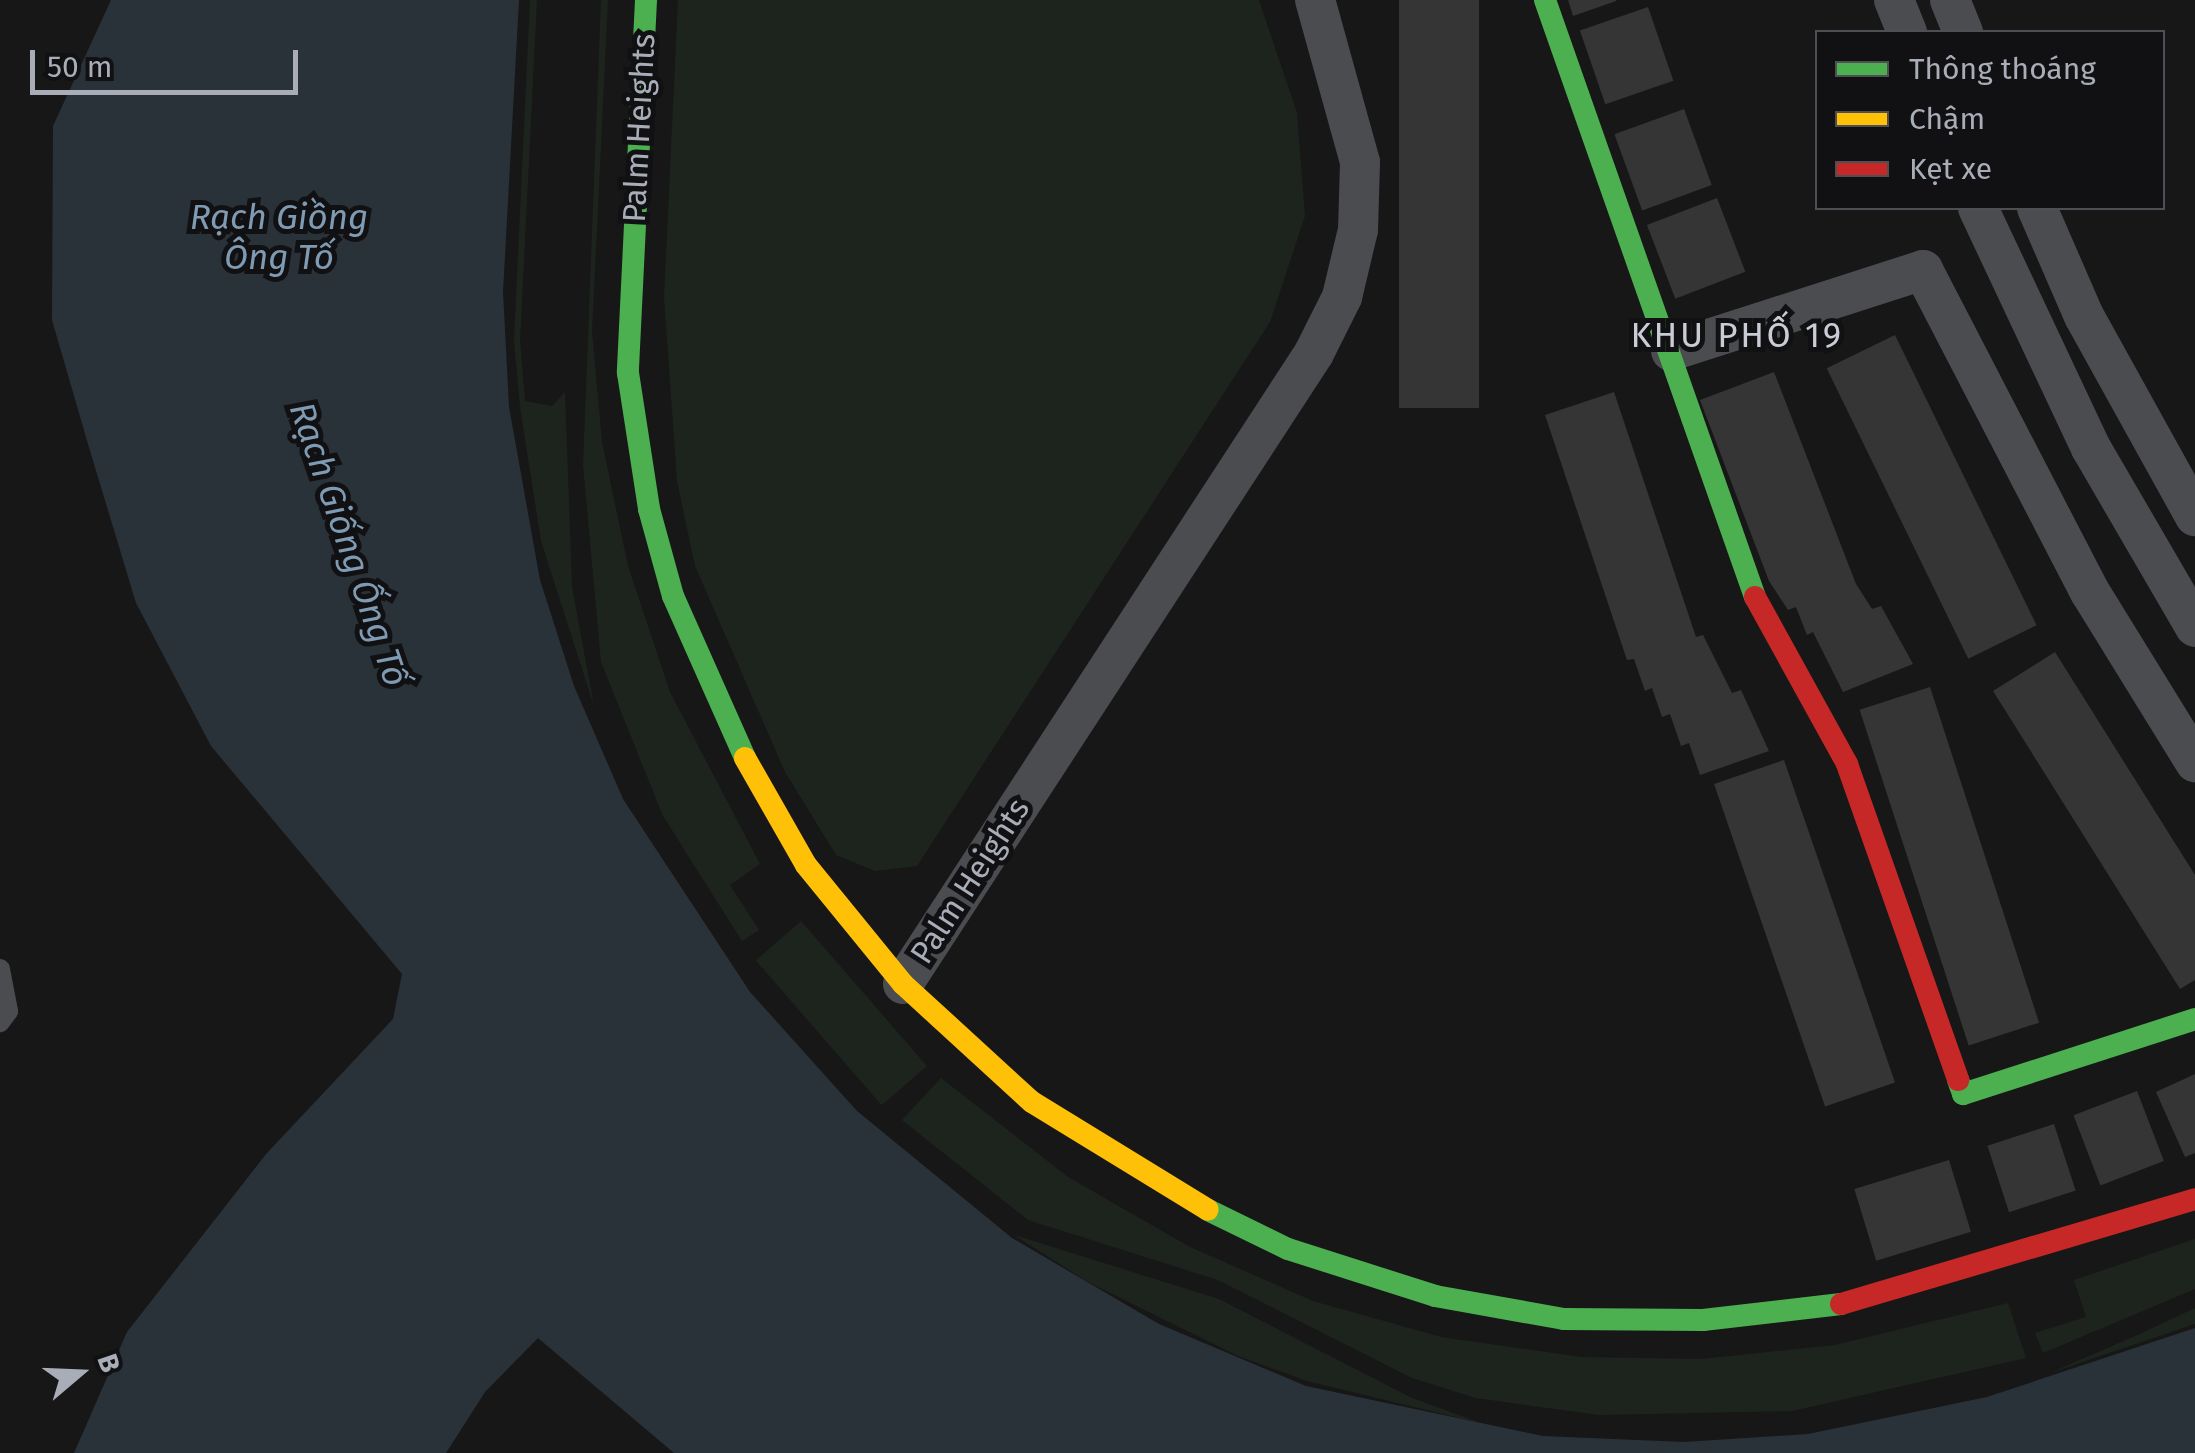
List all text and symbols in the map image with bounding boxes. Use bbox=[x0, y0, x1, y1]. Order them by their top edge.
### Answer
scale bar bbox=[35, 30, 302, 92]
legend bbox=[1815, 30, 2165, 210]
street label: Palm Heights bbox=[615, 32, 663, 224]
text: 50 m bbox=[47, 49, 112, 85]
text: Thông thoáng bbox=[1909, 51, 2096, 87]
text: Chậm bbox=[1909, 101, 1985, 137]
text: Kẹt xe bbox=[1909, 151, 1992, 187]
water label: Rạch Giồng Ông Tố bbox=[190, 196, 368, 278]
district label: KHU PHỐ 19 bbox=[1630, 314, 1844, 356]
water label: Rạch Giống Ống Tố bbox=[281, 396, 417, 692]
street label: Palm Heights bbox=[902, 791, 1038, 971]
north arrow bbox=[30, 1323, 130, 1423]
text: B bbox=[90, 1350, 127, 1377]

